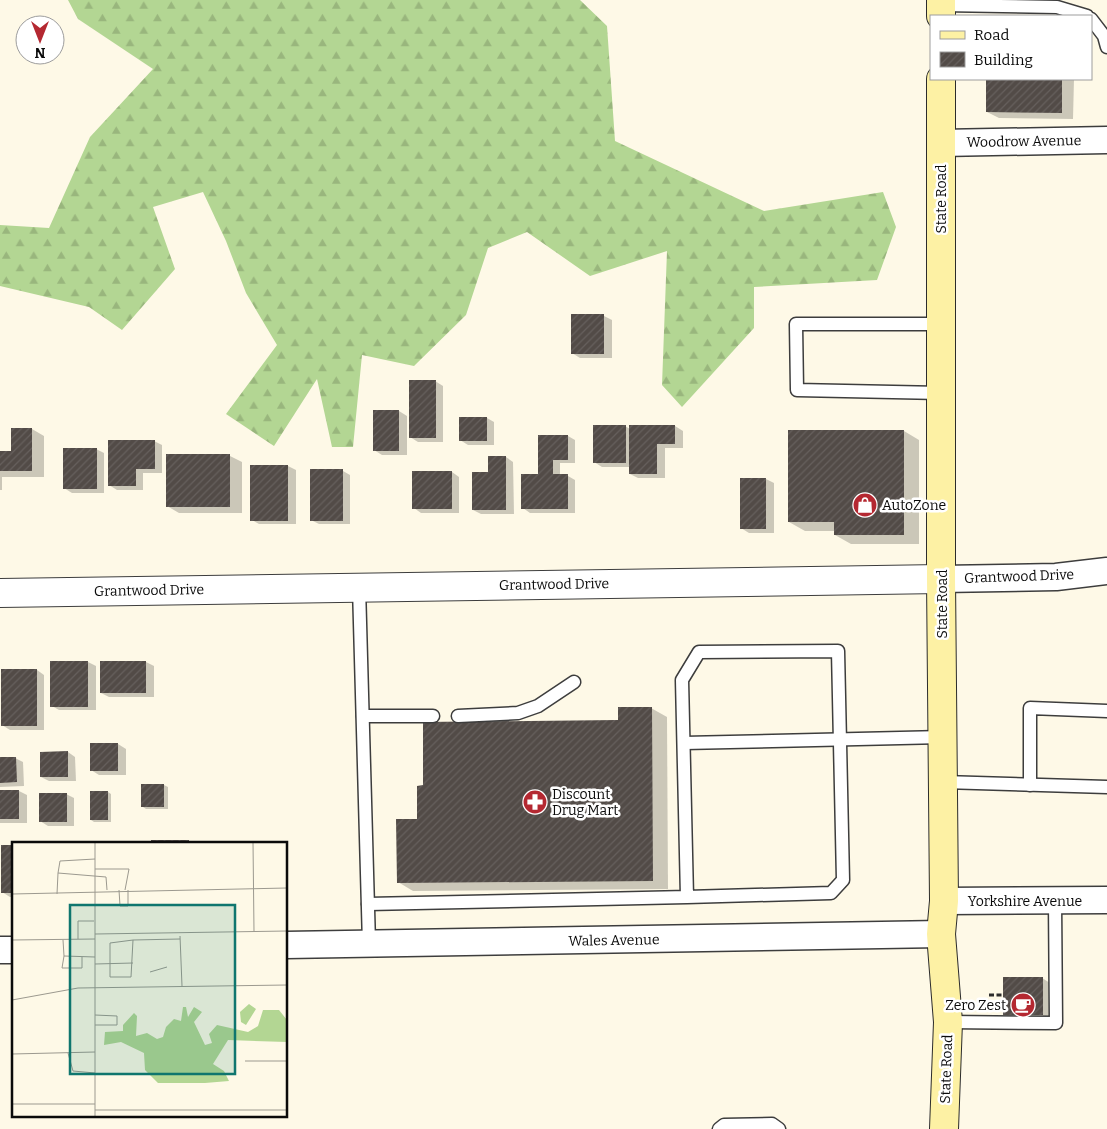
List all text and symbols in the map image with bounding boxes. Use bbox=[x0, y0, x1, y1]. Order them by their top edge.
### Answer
north arrow bbox=[15, 15, 65, 65]
legend bbox=[930, 15, 1092, 80]
text: Road bbox=[974, 26, 1009, 44]
text: N bbox=[34, 44, 45, 61]
text: Building bbox=[974, 51, 1033, 69]
street label: Woodrow Avenue bbox=[967, 132, 1081, 151]
street label: State Road bbox=[933, 164, 950, 234]
shop icon: AutoZone bbox=[852, 492, 878, 518]
place label: AutoZone bbox=[882, 497, 946, 514]
street label: Grantwood Drive bbox=[964, 566, 1074, 587]
street label: State Road bbox=[934, 569, 951, 639]
street label: Grantwood Drive bbox=[499, 575, 609, 594]
street label: Grantwood Drive bbox=[94, 581, 204, 600]
place label: Discount Drug Mart bbox=[552, 786, 618, 819]
pharmacy icon: Discount Drug Mart bbox=[522, 789, 548, 815]
inset map bbox=[12, 842, 288, 1116]
street label: Yorkshire Avenue bbox=[968, 893, 1082, 910]
street label: Wales Avenue bbox=[568, 931, 660, 950]
cafe icon: Zero Zest bbox=[1010, 992, 1036, 1018]
place label: Zero Zest bbox=[945, 997, 1006, 1014]
street label: State Road bbox=[937, 1034, 956, 1104]

